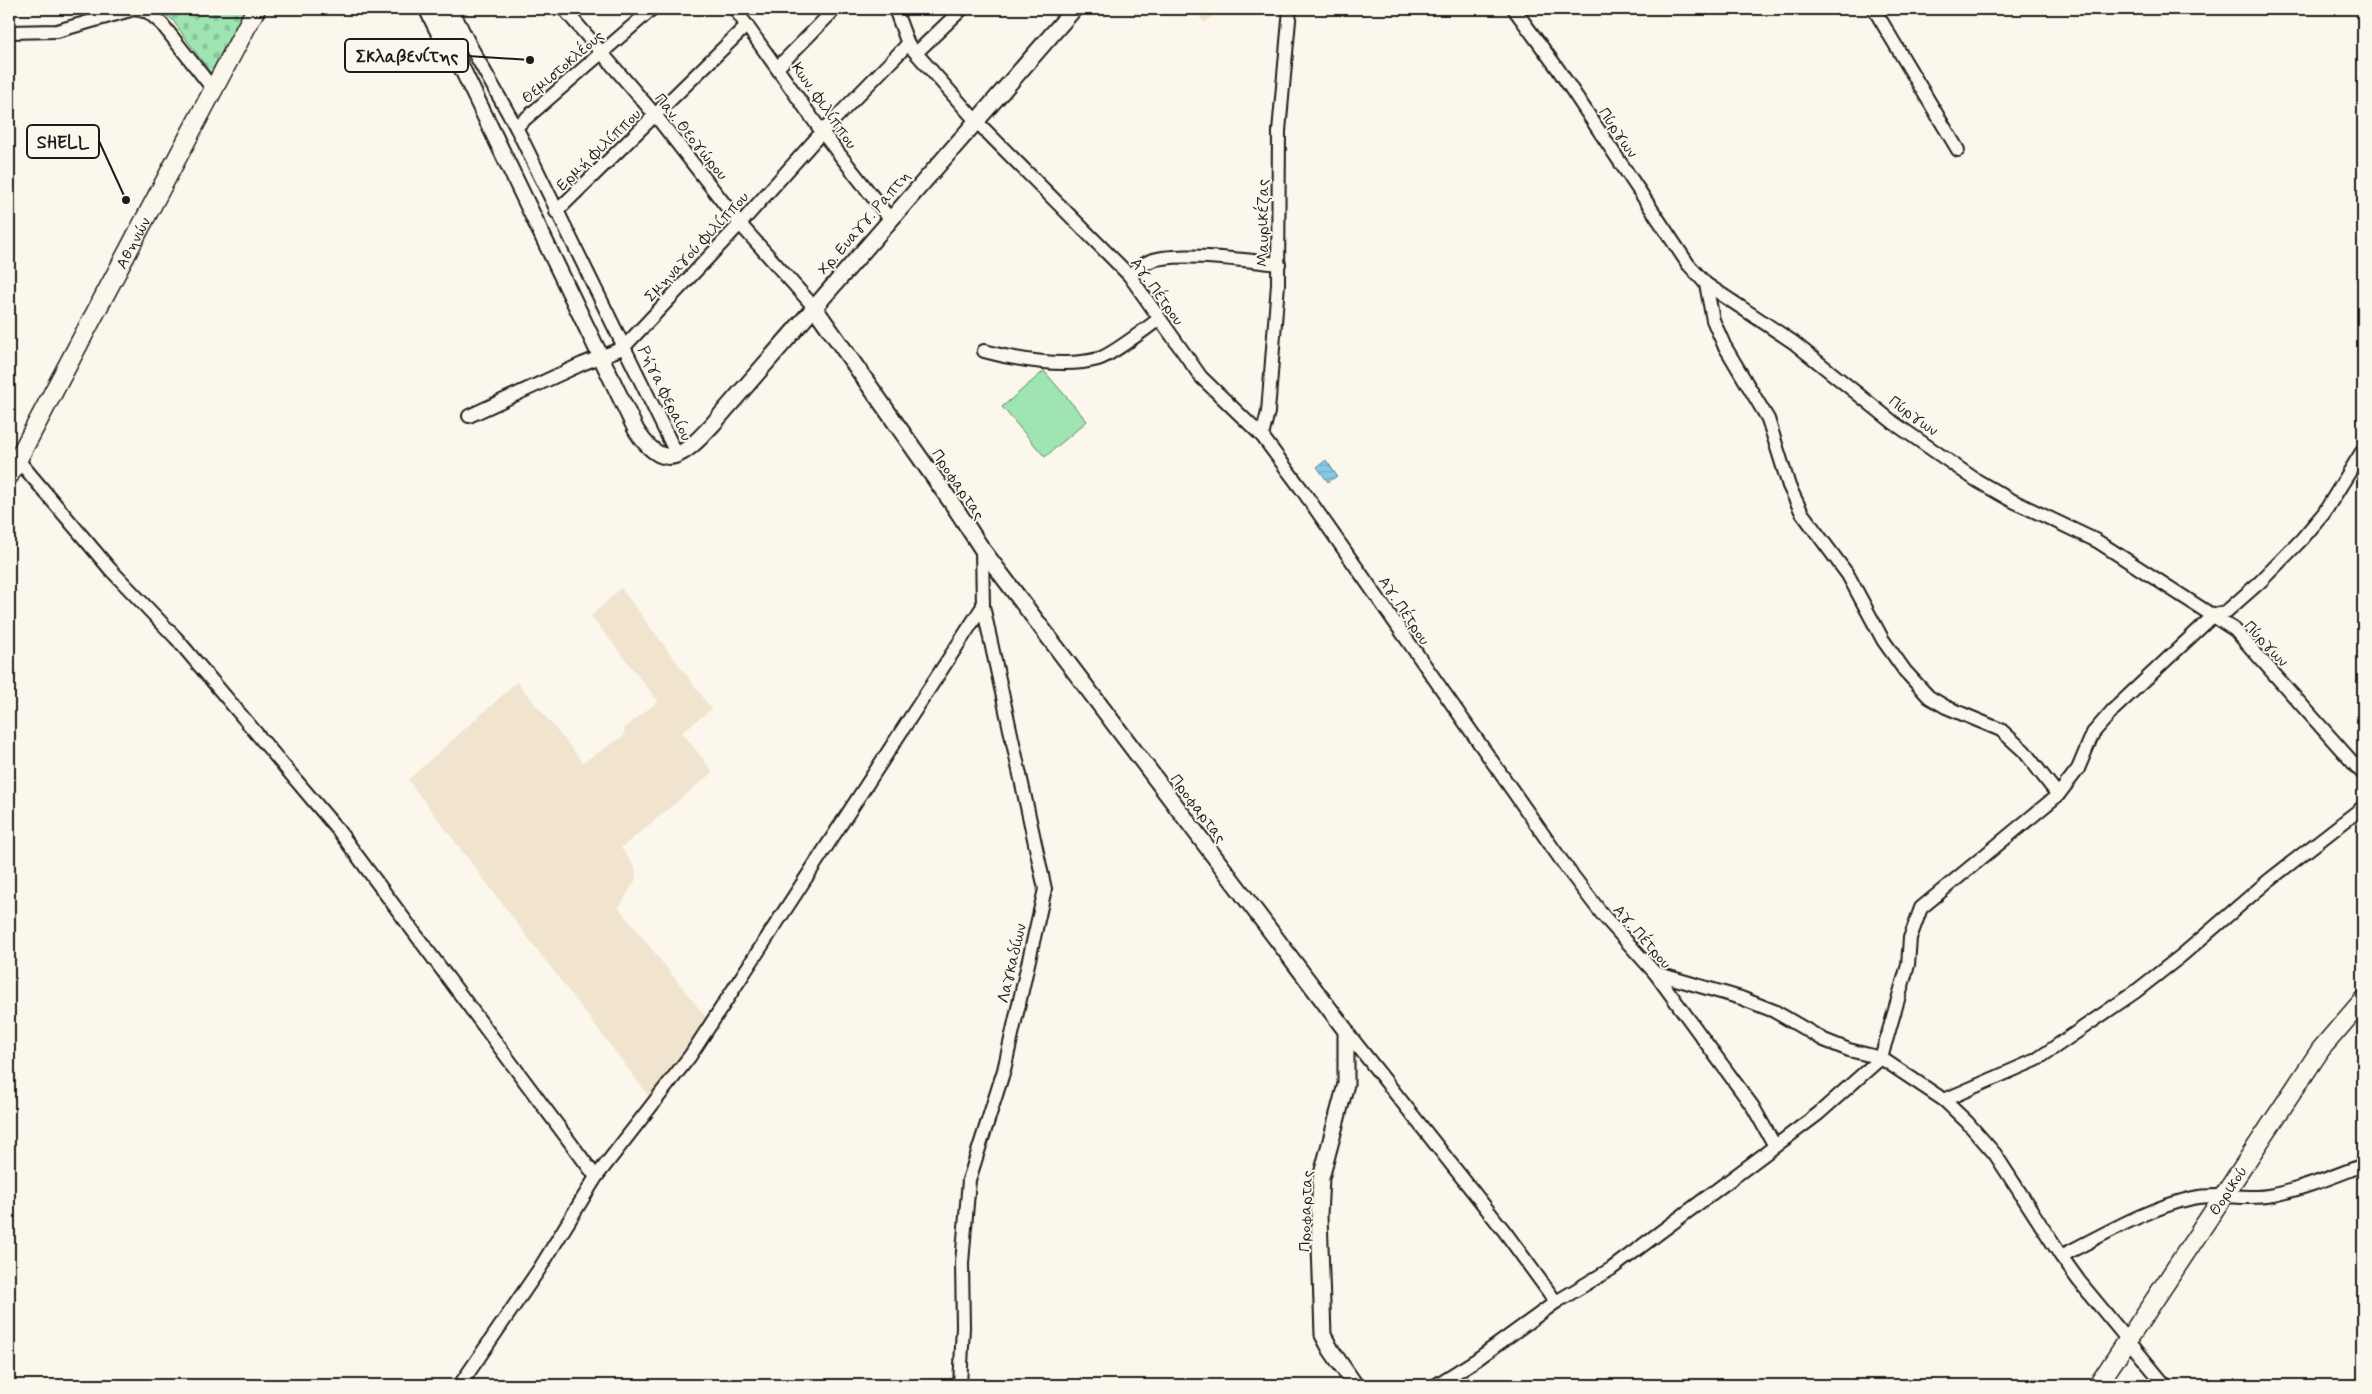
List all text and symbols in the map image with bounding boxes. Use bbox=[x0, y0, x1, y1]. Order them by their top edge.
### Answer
street label: Θεμιστοκλέους bbox=[517, 25, 609, 109]
callout: Σκλαβενίτης bbox=[345, 39, 468, 72]
text: Σκλαβενίτης bbox=[356, 45, 458, 69]
street label: Κων. Φιλίππου bbox=[786, 58, 861, 153]
street label: Παν. Θεογώρου bbox=[649, 89, 732, 185]
street label: Ερμή Φιλίππου bbox=[552, 104, 646, 196]
street label: Πύργων bbox=[1593, 104, 1642, 162]
callout: SHELL bbox=[27, 125, 99, 158]
text: SHELL bbox=[37, 131, 90, 155]
street label: Χρ. Ευαγγ. Ραπτη bbox=[813, 166, 915, 280]
street label: Μαυρικέζας bbox=[1252, 179, 1274, 267]
street label: Σμηναγού Φιλίππου bbox=[640, 187, 754, 307]
street label: Αθηνών bbox=[111, 214, 156, 273]
street label: Αγ. Πέτρου bbox=[1125, 253, 1189, 330]
street label: Ρήγα Φεραίου bbox=[633, 343, 697, 445]
street label: Πύργων bbox=[1884, 391, 1942, 441]
street label: Προφαρτας bbox=[926, 445, 989, 524]
street label: Αγ. Πέτρου bbox=[1373, 572, 1435, 649]
street label: Πύργων bbox=[2239, 616, 2293, 672]
street label: Προφαρτας bbox=[1165, 770, 1231, 848]
street label: Αγ. Πέτρου bbox=[1608, 900, 1676, 974]
street label: Λαγκαδίων bbox=[993, 921, 1032, 1005]
street label: Θορικού bbox=[2205, 1162, 2253, 1220]
street label: Προφαρτας bbox=[1295, 1170, 1318, 1252]

